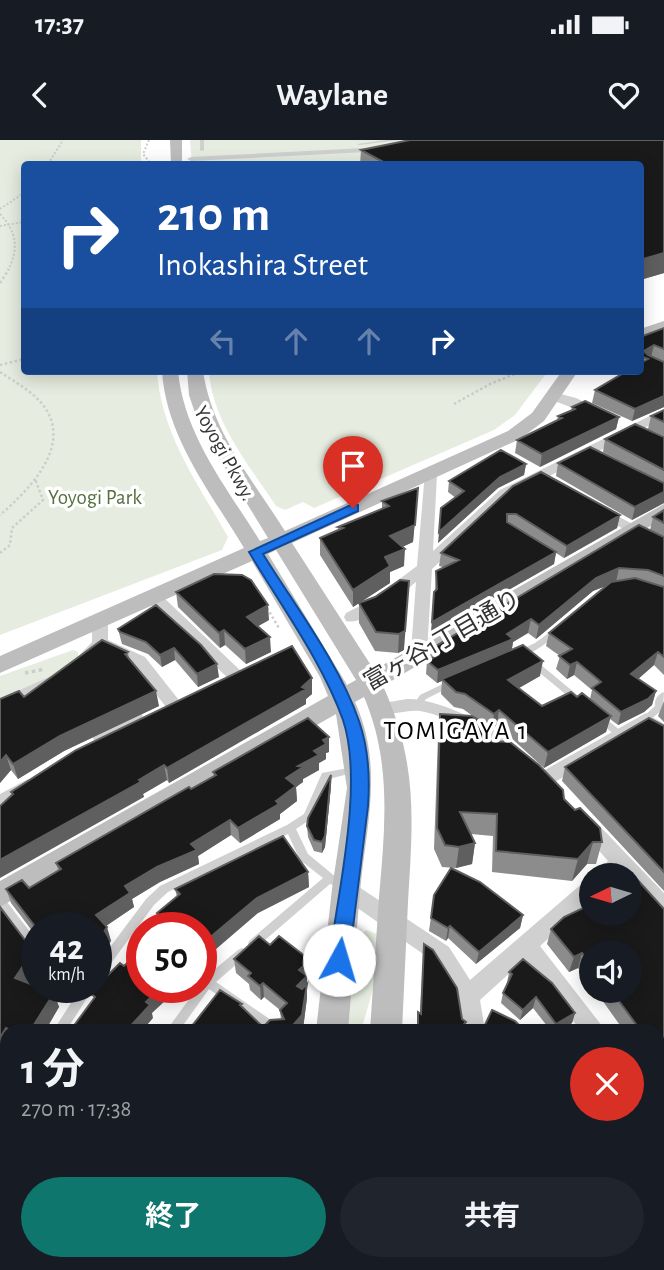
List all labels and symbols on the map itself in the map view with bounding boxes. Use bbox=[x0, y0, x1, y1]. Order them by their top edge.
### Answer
street label: Yoyogi Pkwy. bbox=[190, 402, 259, 504]
pin bbox=[323, 436, 383, 508]
park label: Yoyogi Park bbox=[48, 487, 142, 508]
street label: 富ヶ谷1丁目通り bbox=[359, 585, 525, 695]
district label: TOMIGAYA 1 bbox=[383, 718, 529, 744]
north arrow bbox=[579, 863, 642, 926]
speed limit sign: 50 bbox=[126, 912, 217, 1003]
position arrow bbox=[302, 923, 376, 997]

